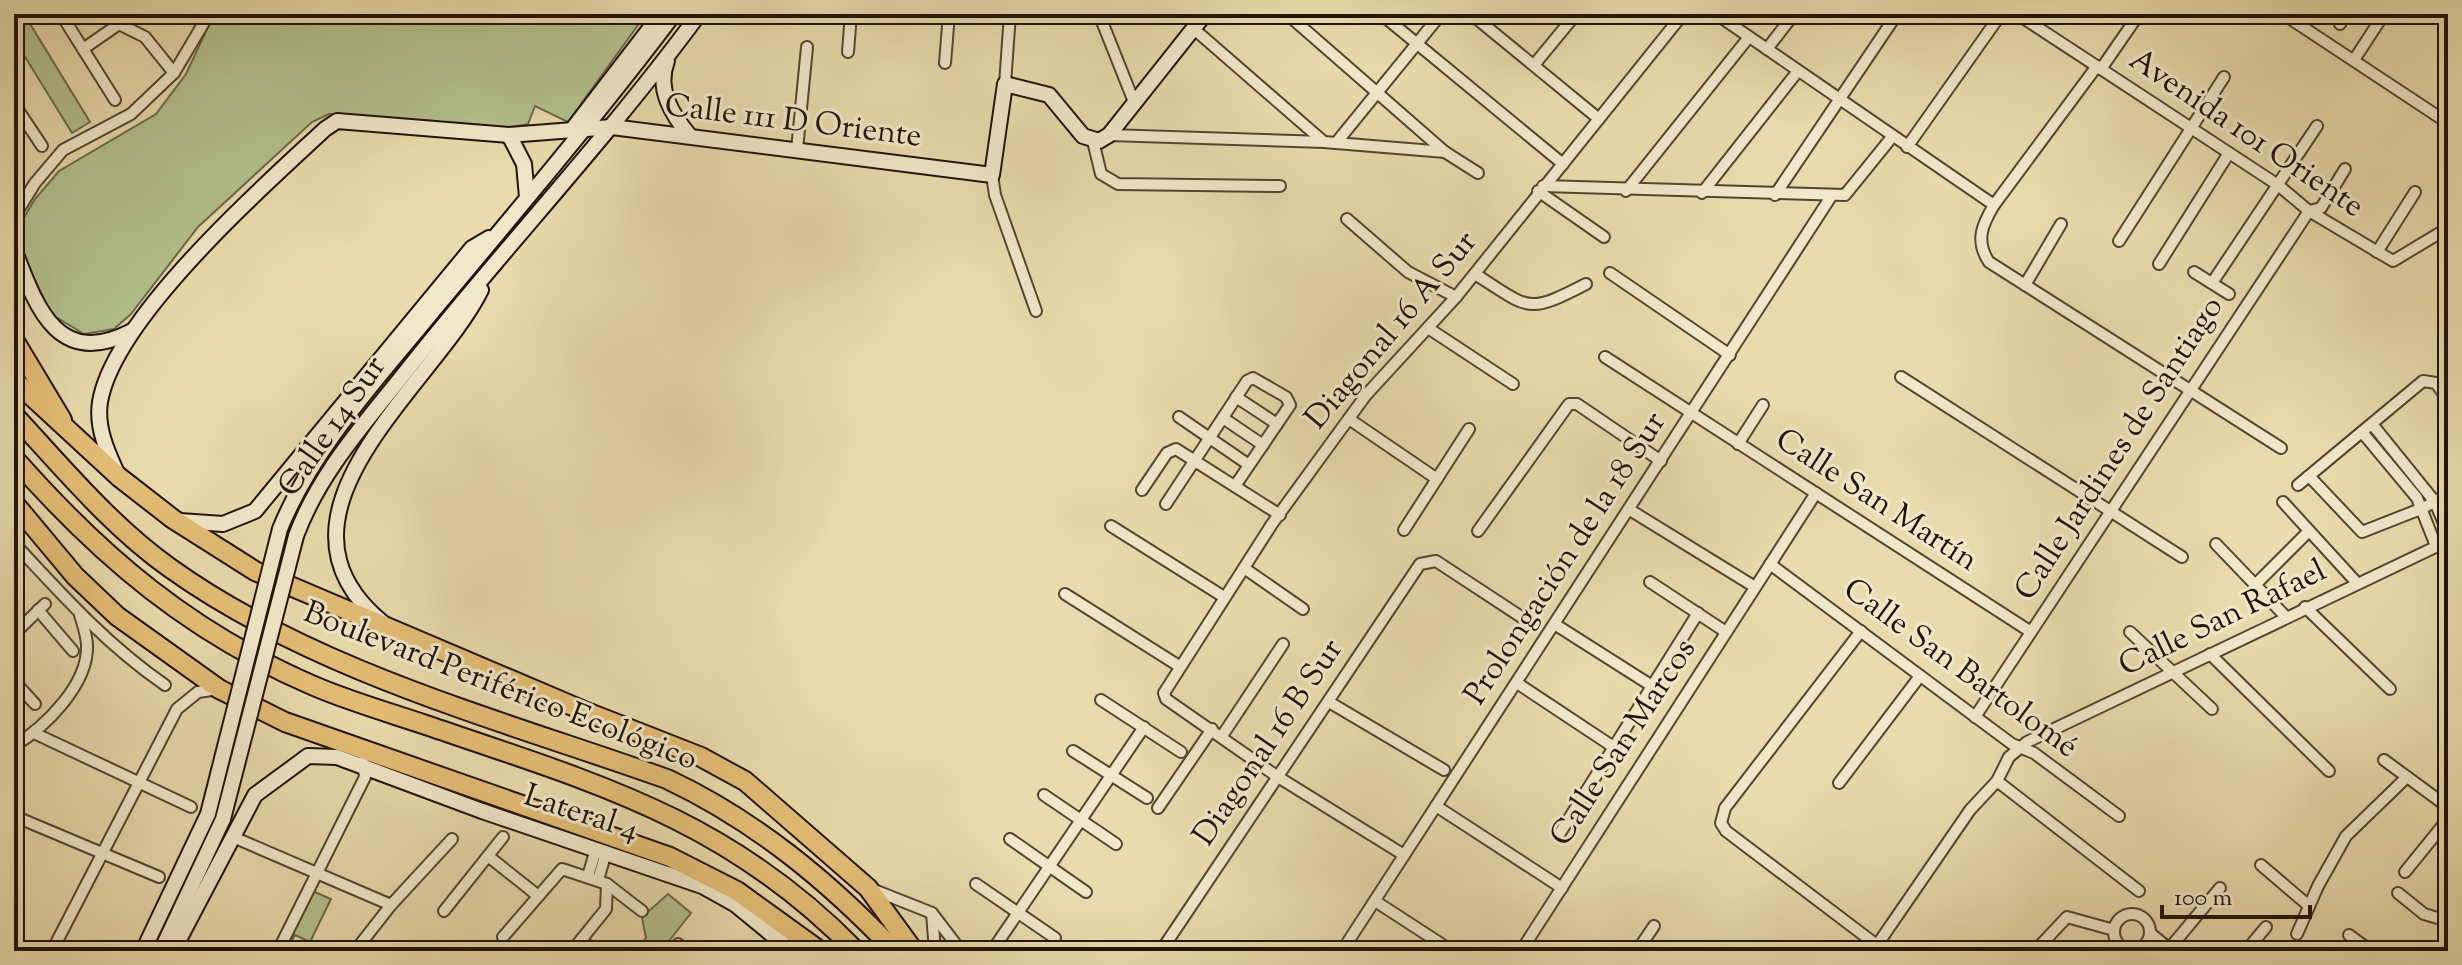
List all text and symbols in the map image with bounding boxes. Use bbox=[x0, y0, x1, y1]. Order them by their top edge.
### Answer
street label: Avenida 101 Oriente bbox=[2119, 38, 2373, 230]
street label: Calle 111 D Oriente bbox=[662, 83, 924, 161]
street label: Diagonal 16 A Sur bbox=[1295, 222, 1489, 440]
street label: Calle Jardines de Santiago bbox=[2004, 288, 2236, 610]
street label: Calle 14 Sur bbox=[267, 347, 399, 507]
street label: Prolongación de la 18 Sur bbox=[1454, 403, 1678, 715]
street label: Calle San Martín bbox=[1766, 418, 1987, 584]
street label: Calle San Rafael bbox=[2112, 549, 2335, 689]
street label: Calle San Bartolomé bbox=[1833, 568, 2087, 770]
street label: Boulevard Periférico Ecológico bbox=[296, 591, 704, 783]
street label: Diagonal 16 B Sur bbox=[1182, 630, 1356, 856]
street label: Calle San Marcos bbox=[1540, 630, 1708, 856]
street label: Lateral 4 bbox=[518, 774, 644, 854]
scale bar bbox=[2162, 869, 2310, 919]
text: 100 m bbox=[2174, 882, 2232, 916]

